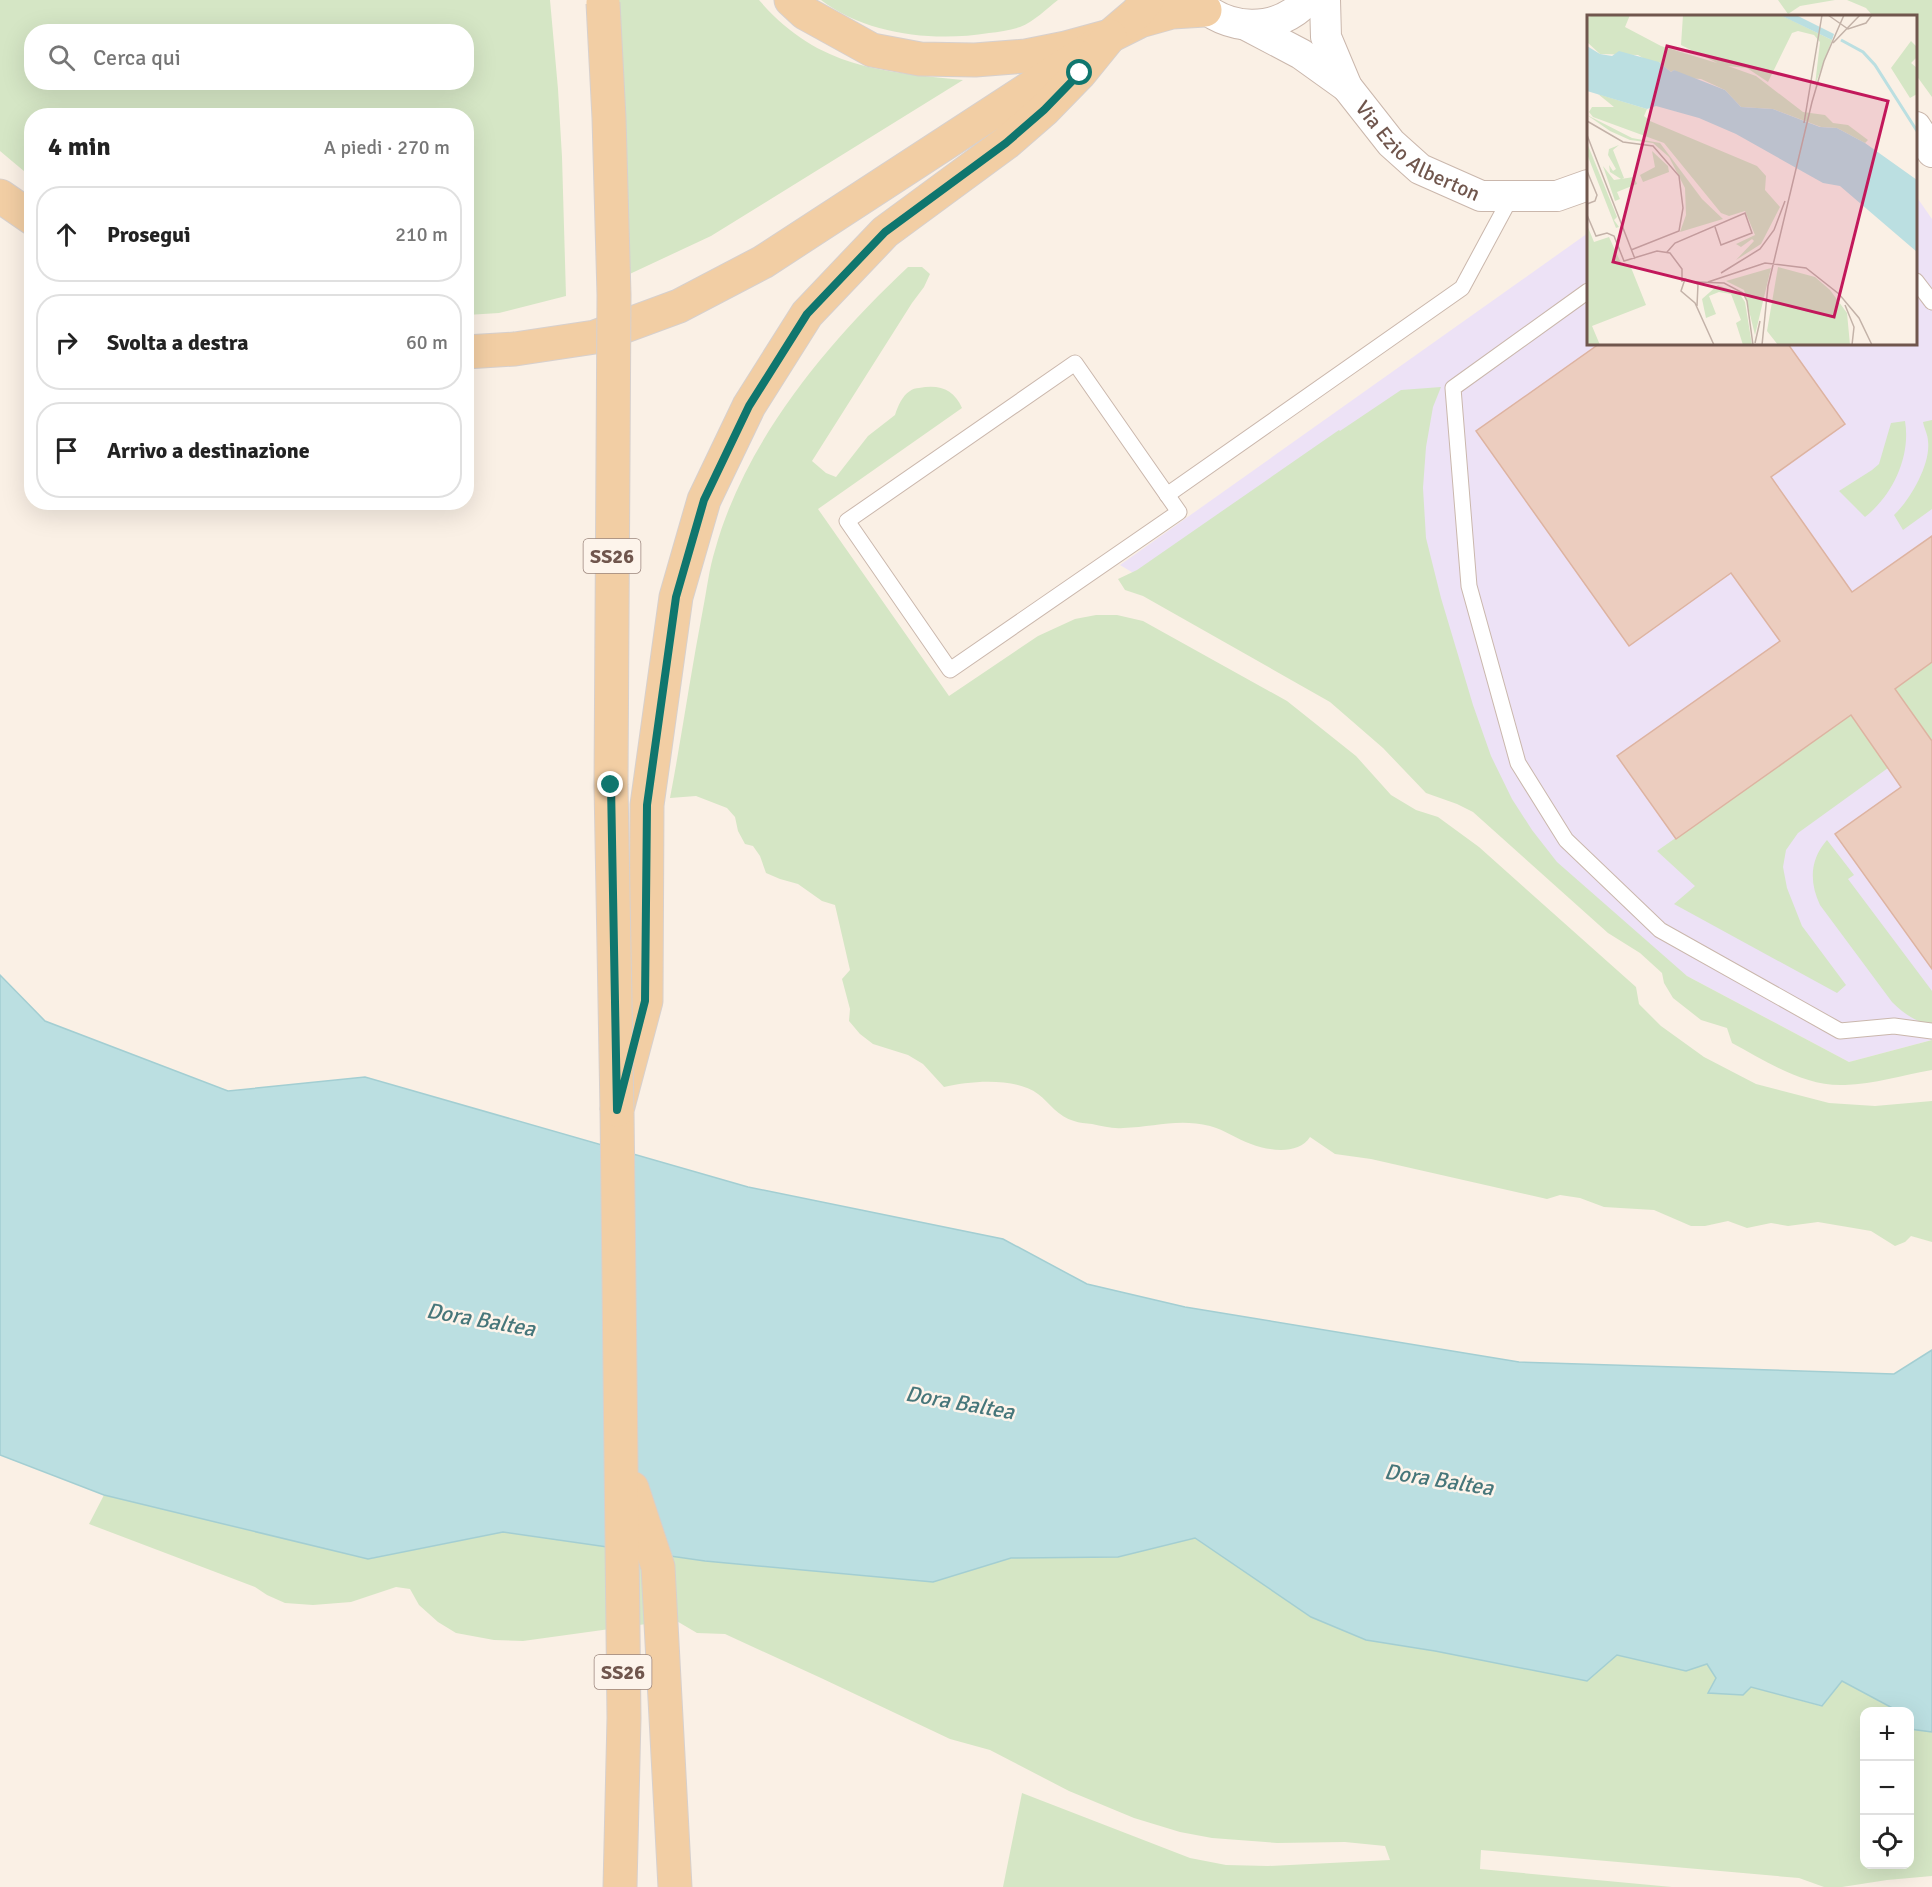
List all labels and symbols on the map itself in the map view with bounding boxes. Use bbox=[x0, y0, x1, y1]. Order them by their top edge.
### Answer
inset map bbox=[1587, 15, 1917, 345]
route start bbox=[1066, 59, 1092, 85]
street label: Via Ezio Alberton bbox=[1350, 95, 1484, 207]
road number: SS26 bbox=[584, 539, 640, 573]
route end bbox=[597, 771, 623, 797]
water label: Dora Baltea bbox=[424, 1297, 538, 1342]
water label: Dora Baltea bbox=[903, 1380, 1017, 1425]
water label: Dora Baltea bbox=[1383, 1458, 1496, 1502]
road number: SS26 bbox=[594, 1655, 652, 1689]

